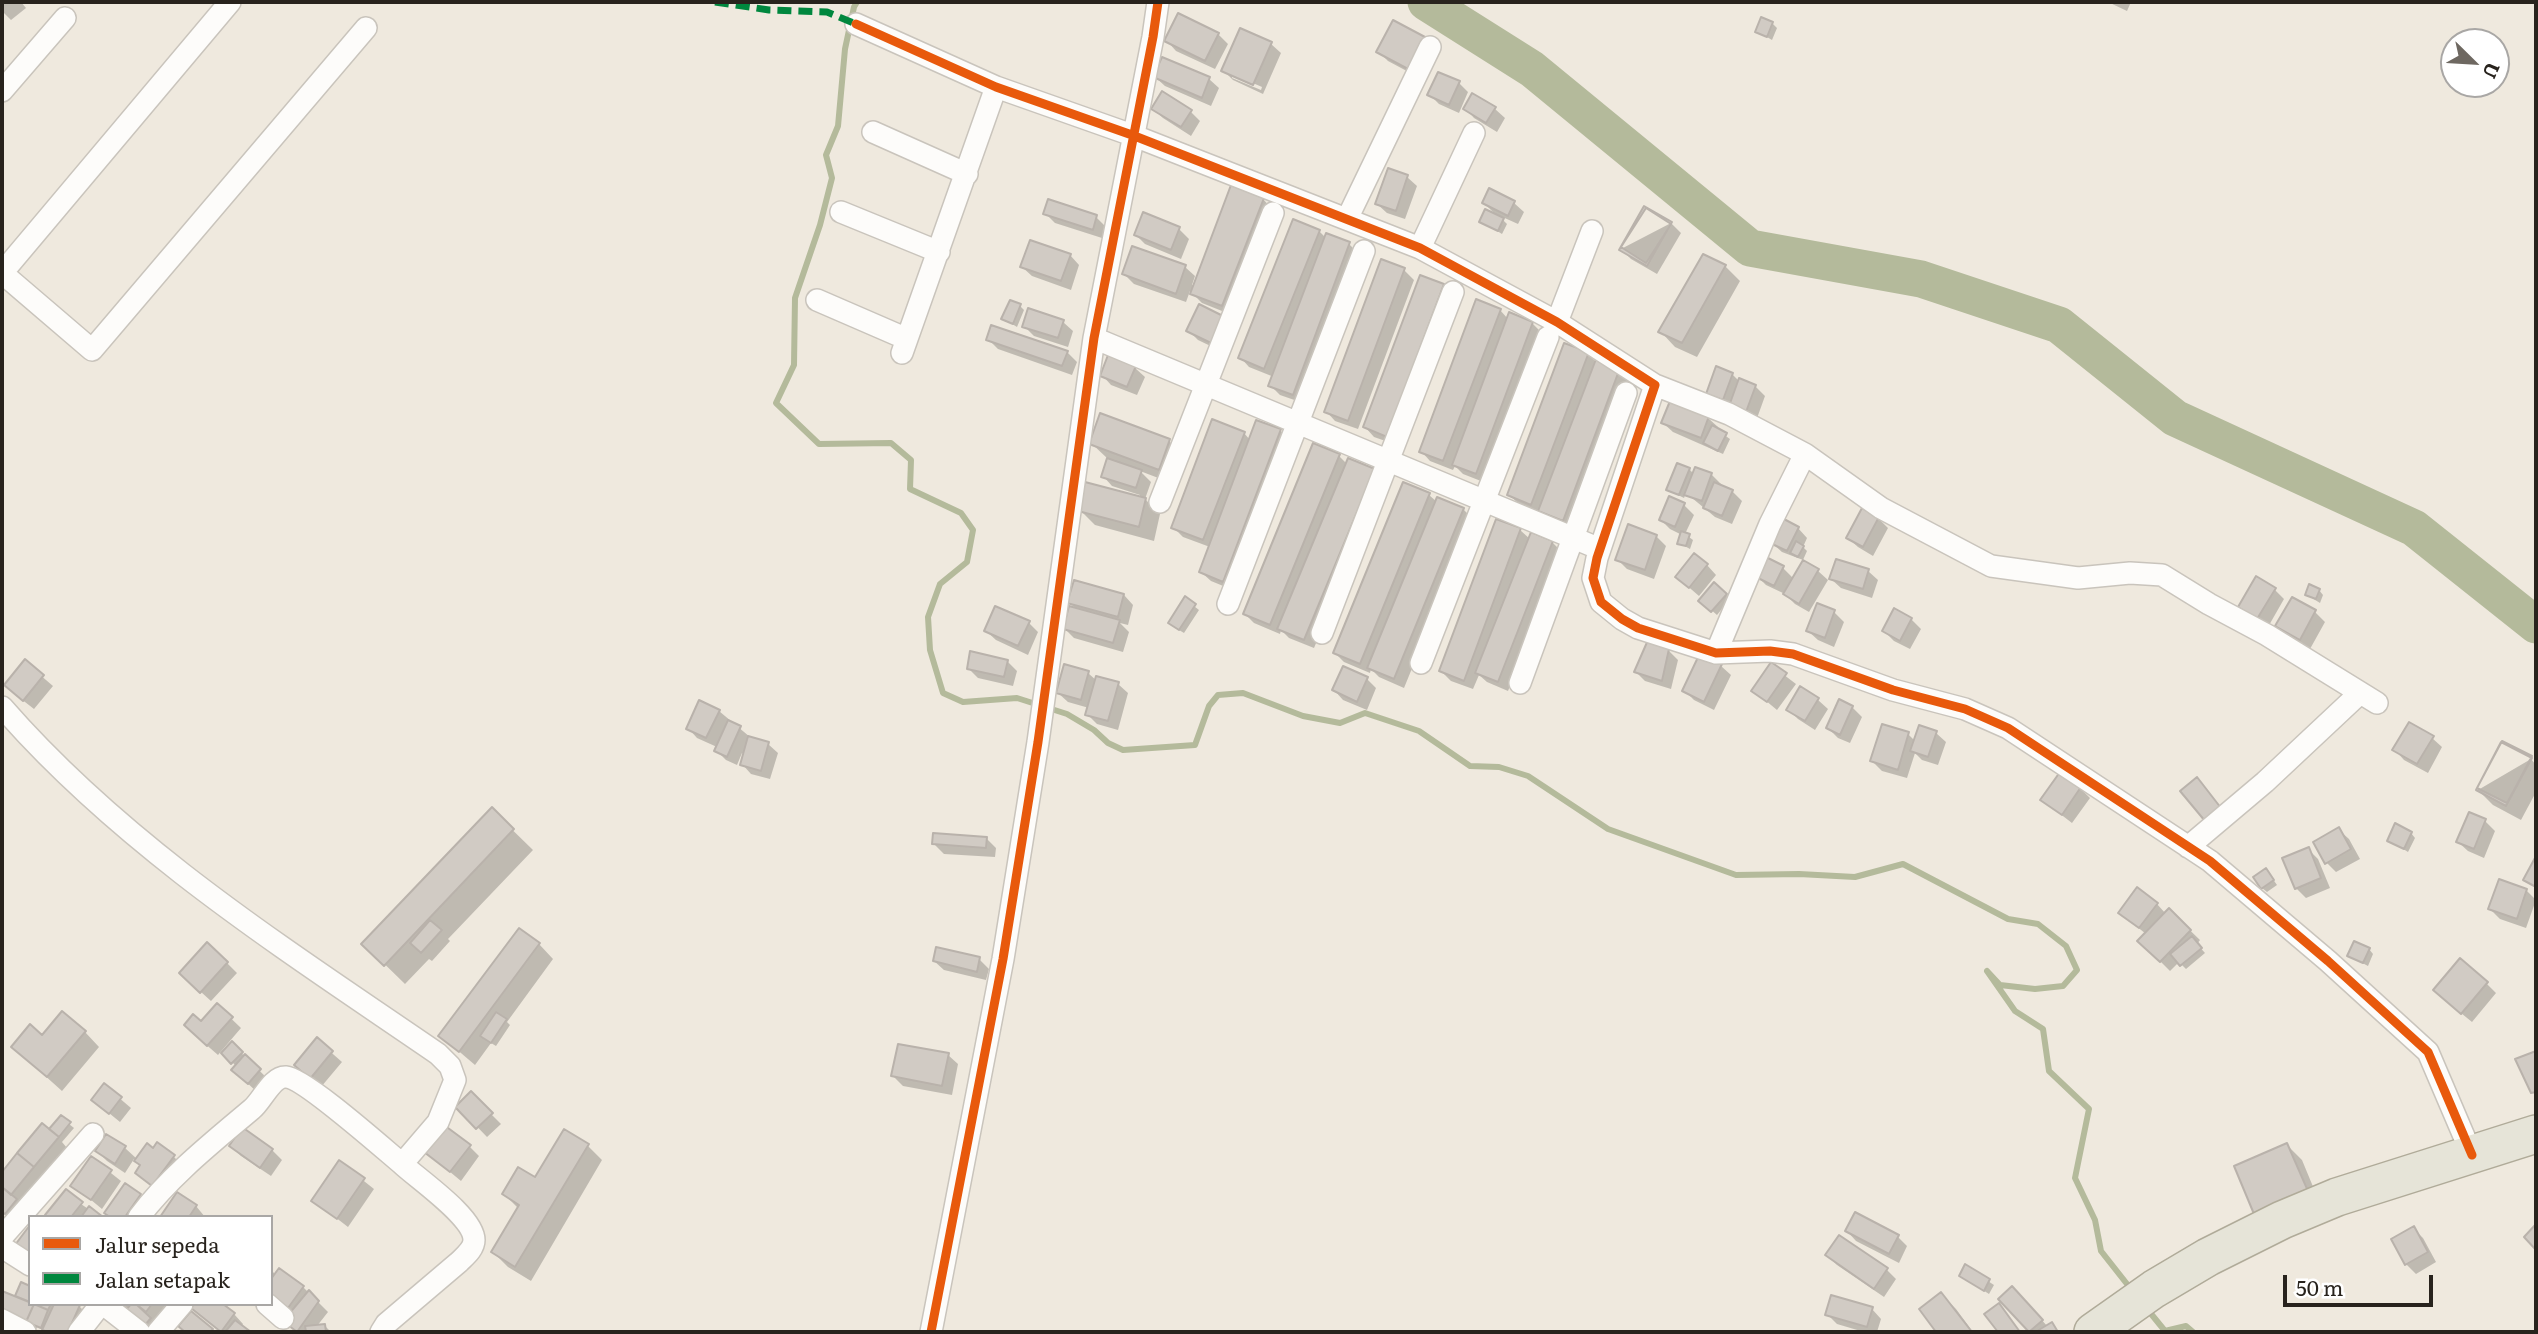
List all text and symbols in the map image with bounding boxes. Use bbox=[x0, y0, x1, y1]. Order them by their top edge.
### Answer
north arrow bbox=[2440, 28, 2510, 98]
text: U bbox=[2477, 58, 2508, 83]
legend bbox=[28, 1215, 273, 1306]
text: Jalur sepeda bbox=[95, 1228, 220, 1259]
scale bar bbox=[2286, 1260, 2436, 1304]
text: Jalan setapak bbox=[95, 1263, 230, 1294]
text: 50 m bbox=[2296, 1271, 2343, 1302]

